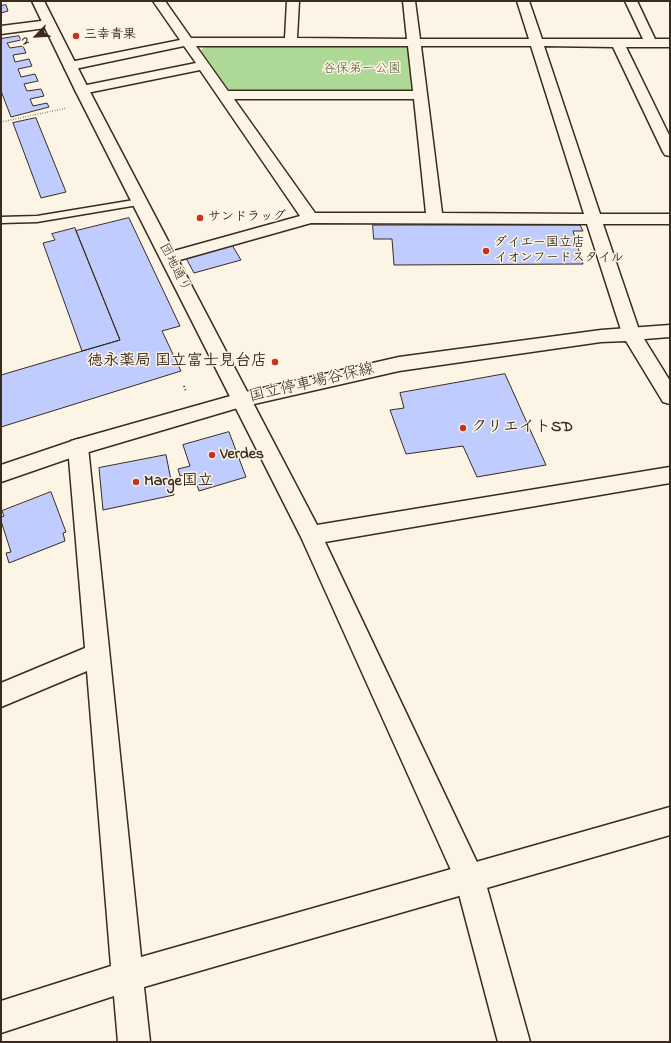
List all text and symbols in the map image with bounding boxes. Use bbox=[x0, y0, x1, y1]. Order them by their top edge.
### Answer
north arrow bbox=[16, 16, 56, 56]
place label: 三幸青果 bbox=[84, 28, 136, 44]
marker: 三幸青果 bbox=[71, 31, 81, 41]
text: N bbox=[16, 34, 34, 48]
park label: 谷保第一公園 bbox=[323, 62, 401, 78]
place label: サンドラッグ bbox=[208, 210, 286, 226]
marker: サンドラッグ bbox=[195, 213, 205, 223]
place label: ダイエー国立店 イオンフードスタイル bbox=[494, 236, 624, 267]
street label: 団地通り bbox=[155, 241, 193, 295]
marker: ダイエー国立店 イオンフードスタイル bbox=[481, 246, 491, 256]
place label: 徳永薬局 国立富士見台店 bbox=[87, 352, 267, 372]
marker: 徳永薬局 国立富士見台店 bbox=[270, 357, 280, 367]
street label: 国立停車場谷保線 bbox=[247, 360, 377, 408]
place label: クリエイトSD bbox=[471, 418, 573, 438]
marker: クリエイトSD bbox=[458, 423, 468, 433]
place label: Verdes bbox=[220, 445, 264, 465]
marker: Verdes bbox=[207, 450, 217, 460]
place label: Marge国立 bbox=[144, 472, 214, 492]
marker: Marge国立 bbox=[131, 477, 141, 487]

